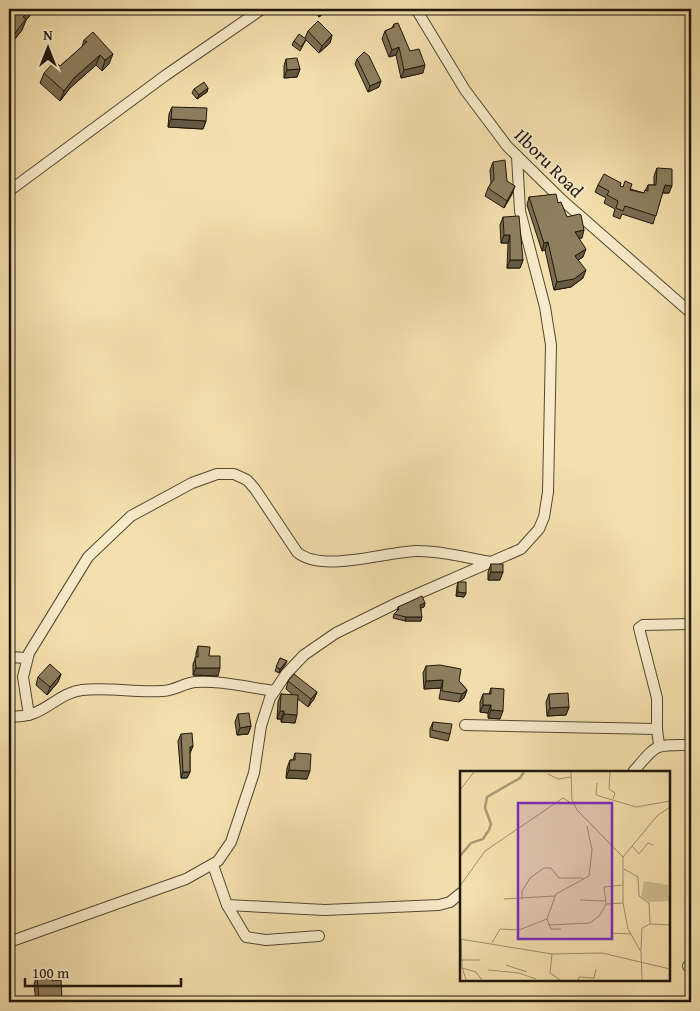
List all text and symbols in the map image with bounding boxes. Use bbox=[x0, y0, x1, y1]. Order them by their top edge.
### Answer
north arrow bbox=[22, 22, 72, 72]
text: N bbox=[43, 25, 53, 45]
street label: Ilboru Road bbox=[508, 122, 590, 204]
inset map bbox=[460, 771, 670, 981]
scale bar bbox=[25, 956, 181, 988]
text: 100 m bbox=[32, 962, 70, 983]

